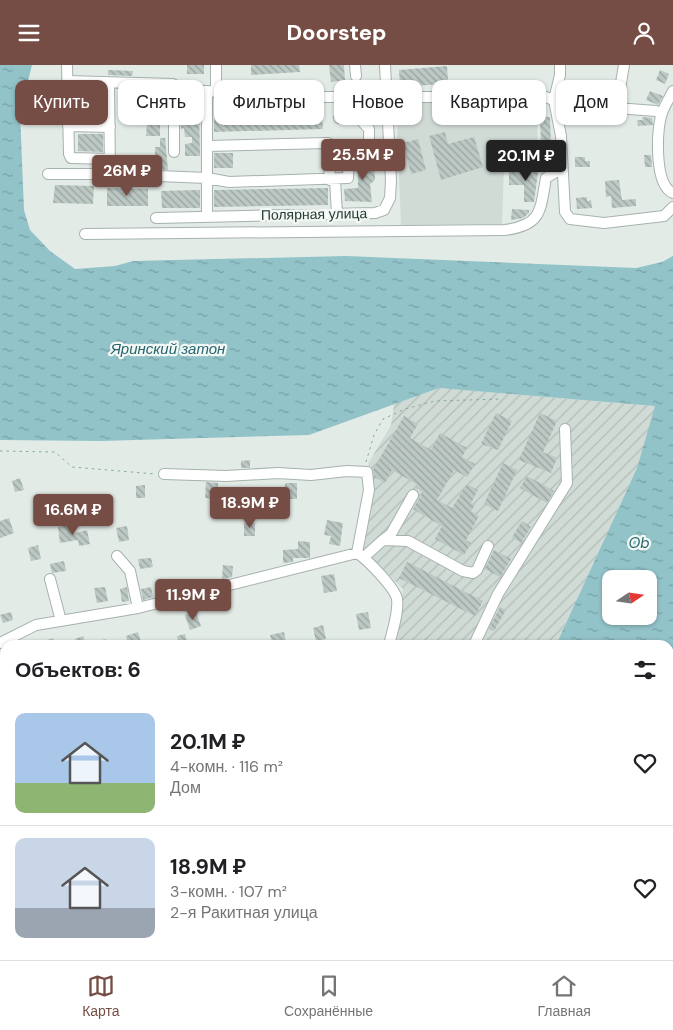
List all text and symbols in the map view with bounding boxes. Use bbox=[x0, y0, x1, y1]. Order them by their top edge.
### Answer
text: Doorstep bbox=[286, 18, 387, 47]
icon: menu bbox=[15, 19, 43, 47]
icon: person bbox=[630, 19, 658, 47]
chip: Купить bbox=[15, 80, 108, 125]
chip: Снять bbox=[118, 80, 204, 125]
chip: Фильтры bbox=[214, 80, 324, 125]
chip: Новое bbox=[334, 80, 422, 125]
chip: Квартира bbox=[432, 80, 546, 125]
chip: Дом bbox=[556, 80, 627, 125]
pin: 25.5M ₽ bbox=[317, 139, 409, 181]
pin: 20.1M ₽ bbox=[480, 139, 572, 182]
text: 25.5M ₽ bbox=[332, 144, 394, 165]
text: 20.1M ₽ bbox=[497, 145, 555, 166]
pin: 26M ₽ bbox=[92, 155, 162, 197]
text: 26M ₽ bbox=[103, 160, 151, 181]
street label: Полярная улица bbox=[261, 204, 368, 224]
water label: Яринский затон bbox=[110, 339, 225, 359]
pin: 18.9M ₽ bbox=[204, 487, 296, 529]
text: 18.9M ₽ bbox=[221, 492, 279, 513]
pin: 16.6M ₽ bbox=[27, 493, 119, 536]
text: 16.6M ₽ bbox=[44, 499, 102, 520]
water label: Ob bbox=[628, 533, 650, 553]
north arrow bbox=[602, 570, 658, 625]
map controls bbox=[602, 570, 657, 625]
pin: 11.9M ₽ bbox=[147, 579, 239, 621]
text: 11.9M ₽ bbox=[166, 584, 220, 605]
text: Объектов: 6 bbox=[15, 656, 141, 684]
icon: filters bbox=[631, 656, 659, 684]
text: 20.1M ₽ bbox=[170, 728, 246, 756]
icon: home bbox=[55, 733, 115, 793]
icon: heart bbox=[631, 749, 659, 777]
text: 4-комн. · 116 m² bbox=[170, 756, 283, 777]
text: Дом bbox=[170, 777, 201, 798]
text: 18.9M ₽ bbox=[170, 853, 246, 881]
icon: home bbox=[55, 858, 115, 918]
icon: heart bbox=[631, 874, 659, 902]
text: 3-комн. · 107 m² bbox=[170, 881, 287, 902]
text: 2-я Ракитная улица bbox=[170, 902, 318, 923]
tab: Карта bbox=[82, 972, 120, 1020]
tab: Сохранённые bbox=[284, 972, 373, 1020]
tab: Главная bbox=[538, 972, 591, 1020]

